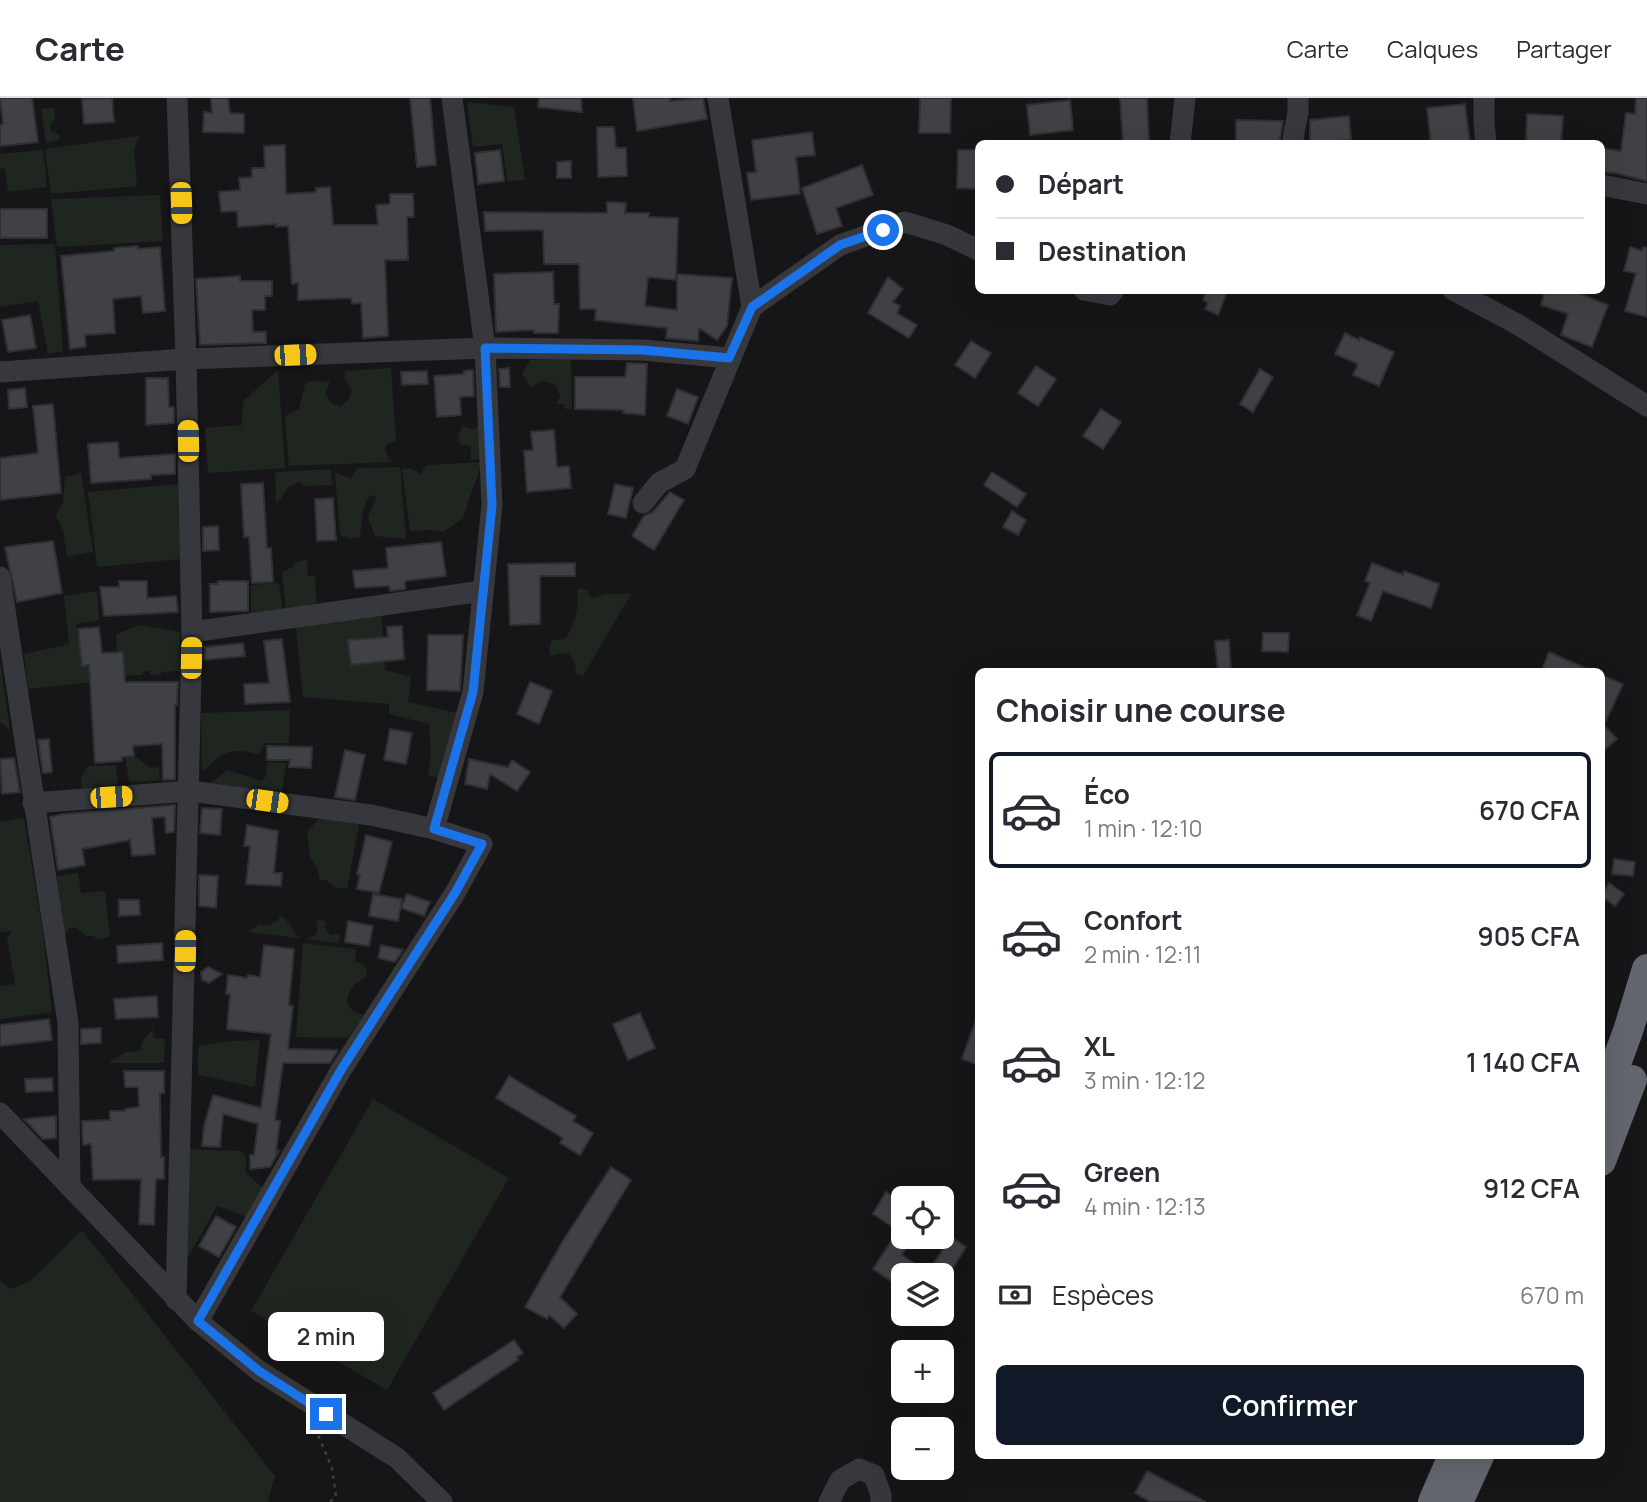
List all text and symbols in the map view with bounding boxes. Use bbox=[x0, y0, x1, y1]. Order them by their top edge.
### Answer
text: Carte bbox=[35, 26, 125, 71]
text: Carte bbox=[1287, 32, 1349, 65]
text: Calques bbox=[1387, 32, 1478, 65]
text: Partager bbox=[1516, 32, 1612, 65]
text: Départ bbox=[1038, 166, 1124, 202]
car bbox=[170, 182, 193, 224]
route start bbox=[867, 214, 899, 246]
text: Destination bbox=[1038, 233, 1187, 269]
car bbox=[274, 344, 317, 366]
car bbox=[178, 420, 199, 462]
car bbox=[181, 637, 202, 679]
text: Choisir une course bbox=[996, 688, 1286, 732]
text: Éco bbox=[1084, 776, 1130, 812]
icon: car bbox=[1000, 779, 1063, 842]
car bbox=[90, 785, 133, 809]
car bbox=[245, 788, 290, 814]
text: 670 CFA bbox=[1479, 792, 1580, 828]
text: 1 min · 12:10 bbox=[1084, 812, 1202, 844]
text: Confort bbox=[1084, 902, 1183, 938]
icon: car bbox=[1000, 905, 1063, 968]
text: 905 CFA bbox=[1477, 918, 1580, 954]
car bbox=[175, 930, 196, 972]
text: 2 min · 12:11 bbox=[1084, 938, 1202, 970]
text: XL bbox=[1084, 1028, 1115, 1064]
icon: car bbox=[1000, 1031, 1063, 1094]
text: 1 140 CFA bbox=[1466, 1044, 1580, 1080]
text: 3 min · 12:12 bbox=[1084, 1064, 1205, 1096]
text: Green bbox=[1084, 1154, 1160, 1190]
icon: car bbox=[1000, 1157, 1063, 1220]
text: 912 CFA bbox=[1483, 1170, 1580, 1206]
map controls bbox=[891, 1186, 954, 1480]
button: locate bbox=[891, 1186, 954, 1249]
text: 4 min · 12:13 bbox=[1084, 1190, 1206, 1222]
button: layers bbox=[891, 1263, 954, 1326]
icon: cash bbox=[996, 1276, 1034, 1314]
text: Espèces bbox=[1052, 1277, 1154, 1313]
text: 670 m bbox=[1520, 1279, 1584, 1311]
callout: 2 min bbox=[268, 1312, 384, 1362]
text: 2 min bbox=[297, 1320, 355, 1352]
button: + bbox=[891, 1340, 954, 1403]
button: Confirmer bbox=[996, 1365, 1584, 1445]
route end bbox=[310, 1398, 342, 1430]
button: − bbox=[891, 1417, 954, 1480]

